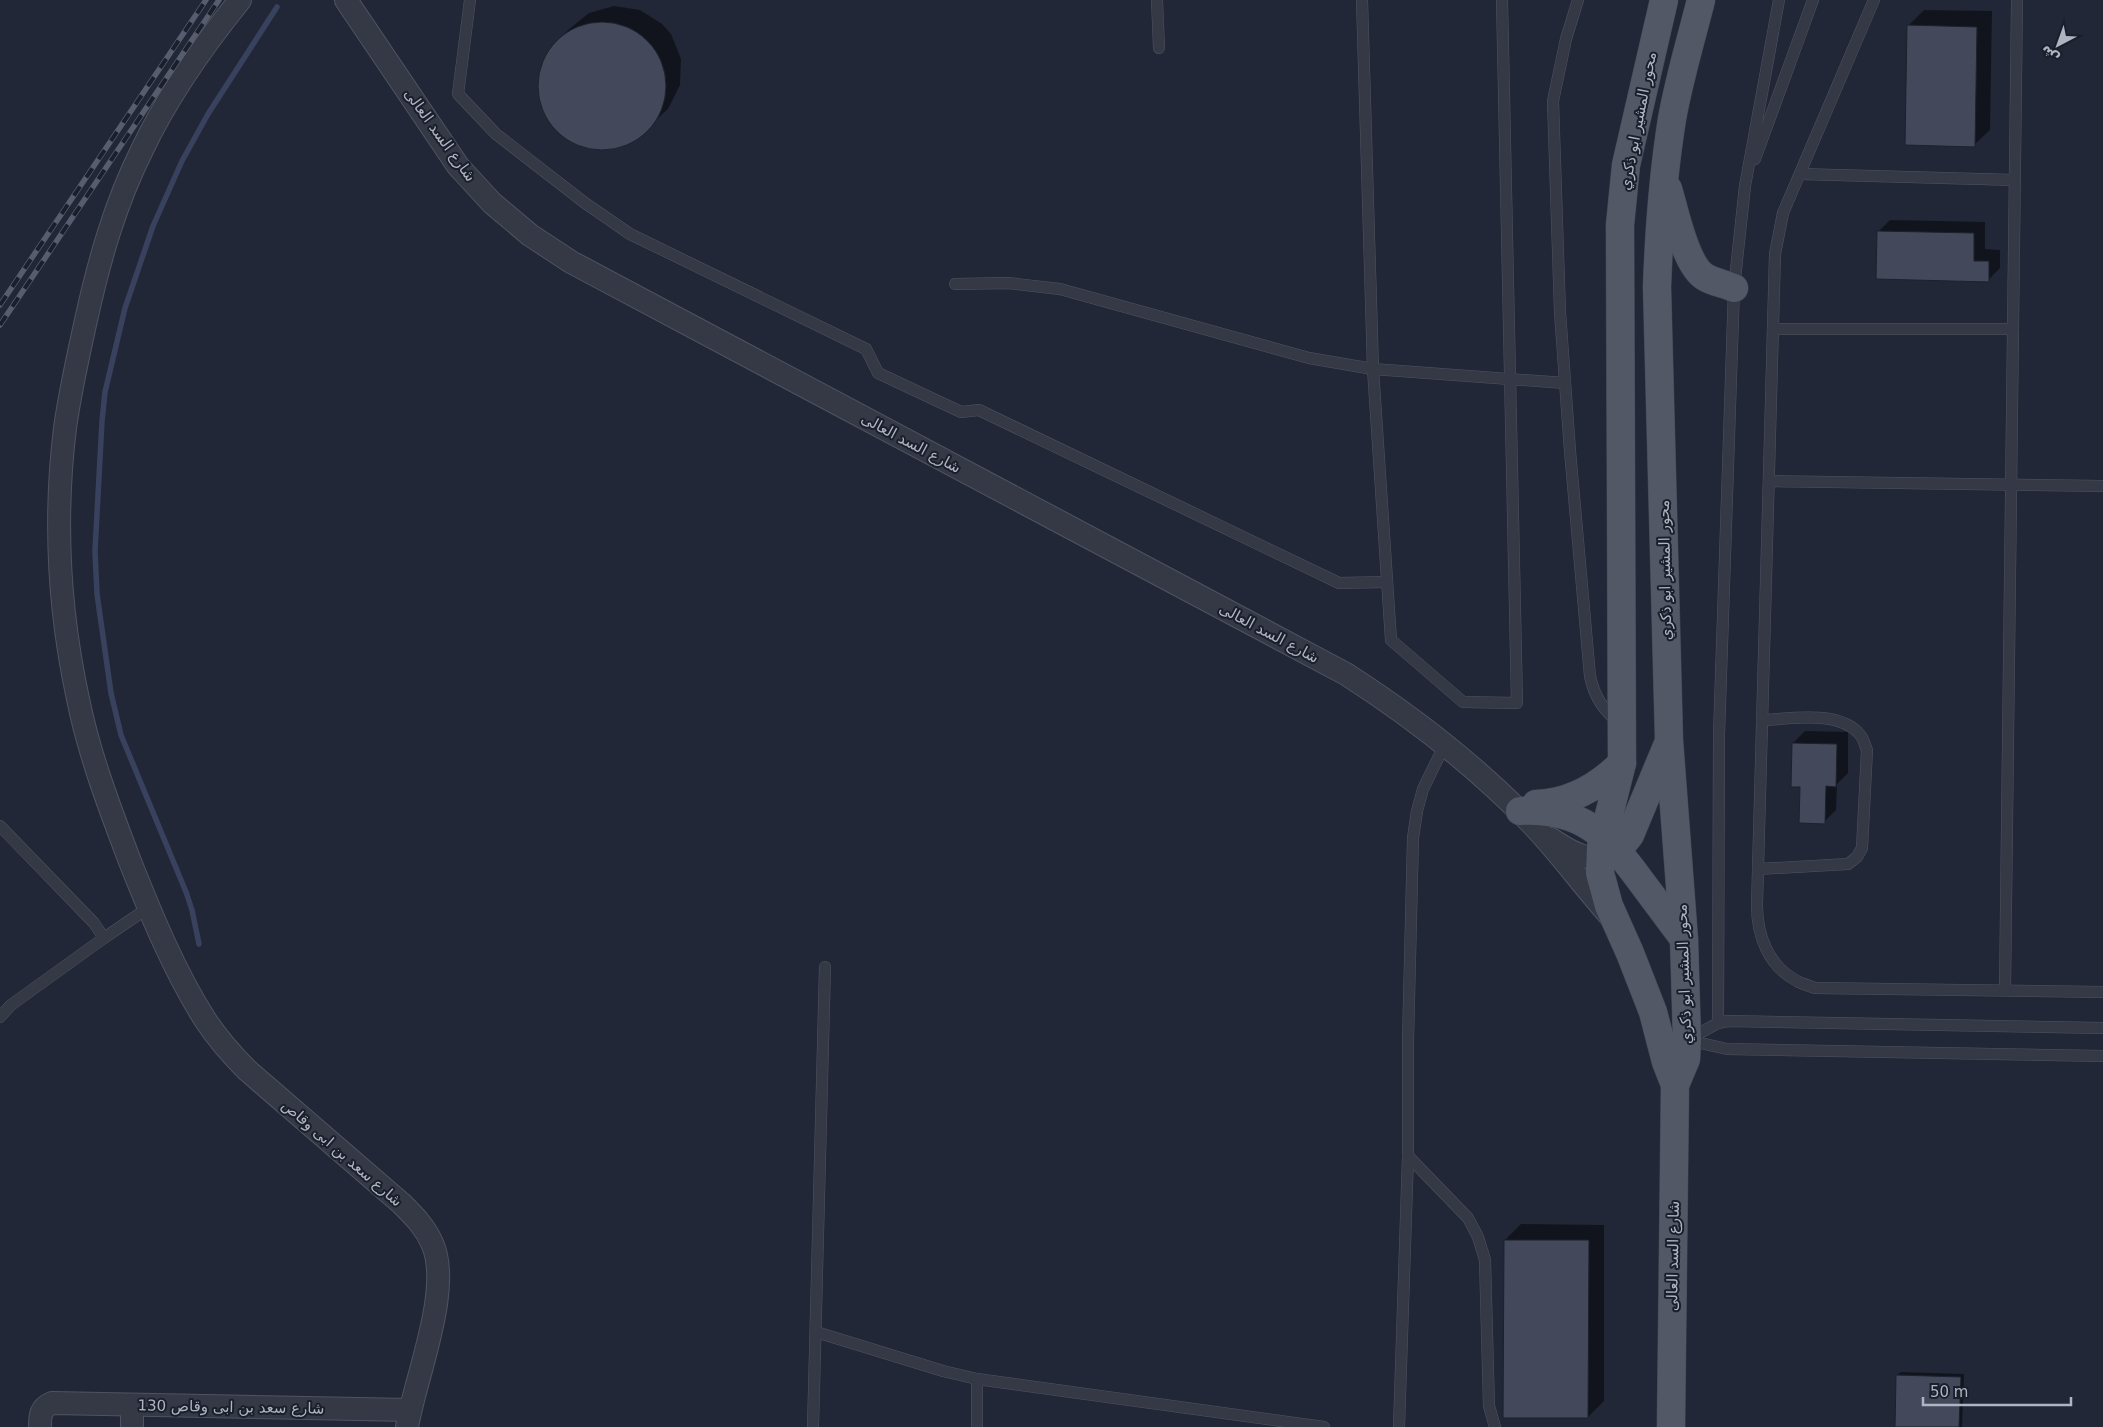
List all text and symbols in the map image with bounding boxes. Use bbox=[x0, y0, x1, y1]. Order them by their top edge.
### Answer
north arrow bbox=[2033, 20, 2083, 70]
text: ش bbox=[2037, 42, 2062, 67]
street label: محور المشير ابو ذكري bbox=[1616, 50, 1661, 192]
street label: شارع السد العالى bbox=[400, 85, 480, 185]
street label: شارع السد العالى bbox=[858, 409, 964, 477]
street label: محور المشير ابو ذكري bbox=[1655, 500, 1676, 640]
street label: شارع السد العالى bbox=[1216, 599, 1322, 667]
street label: محور المشير ابو ذكري bbox=[1673, 903, 1696, 1045]
street label: شارع سعد بن ابى وقاص bbox=[278, 1096, 406, 1210]
street label: شارع السد العالى bbox=[1663, 1201, 1683, 1311]
scale bar bbox=[1923, 1374, 2070, 1406]
text: 50 m bbox=[1930, 1383, 1968, 1401]
street label: شارع سعد بن ابى وقاص 130 bbox=[137, 1396, 325, 1418]

